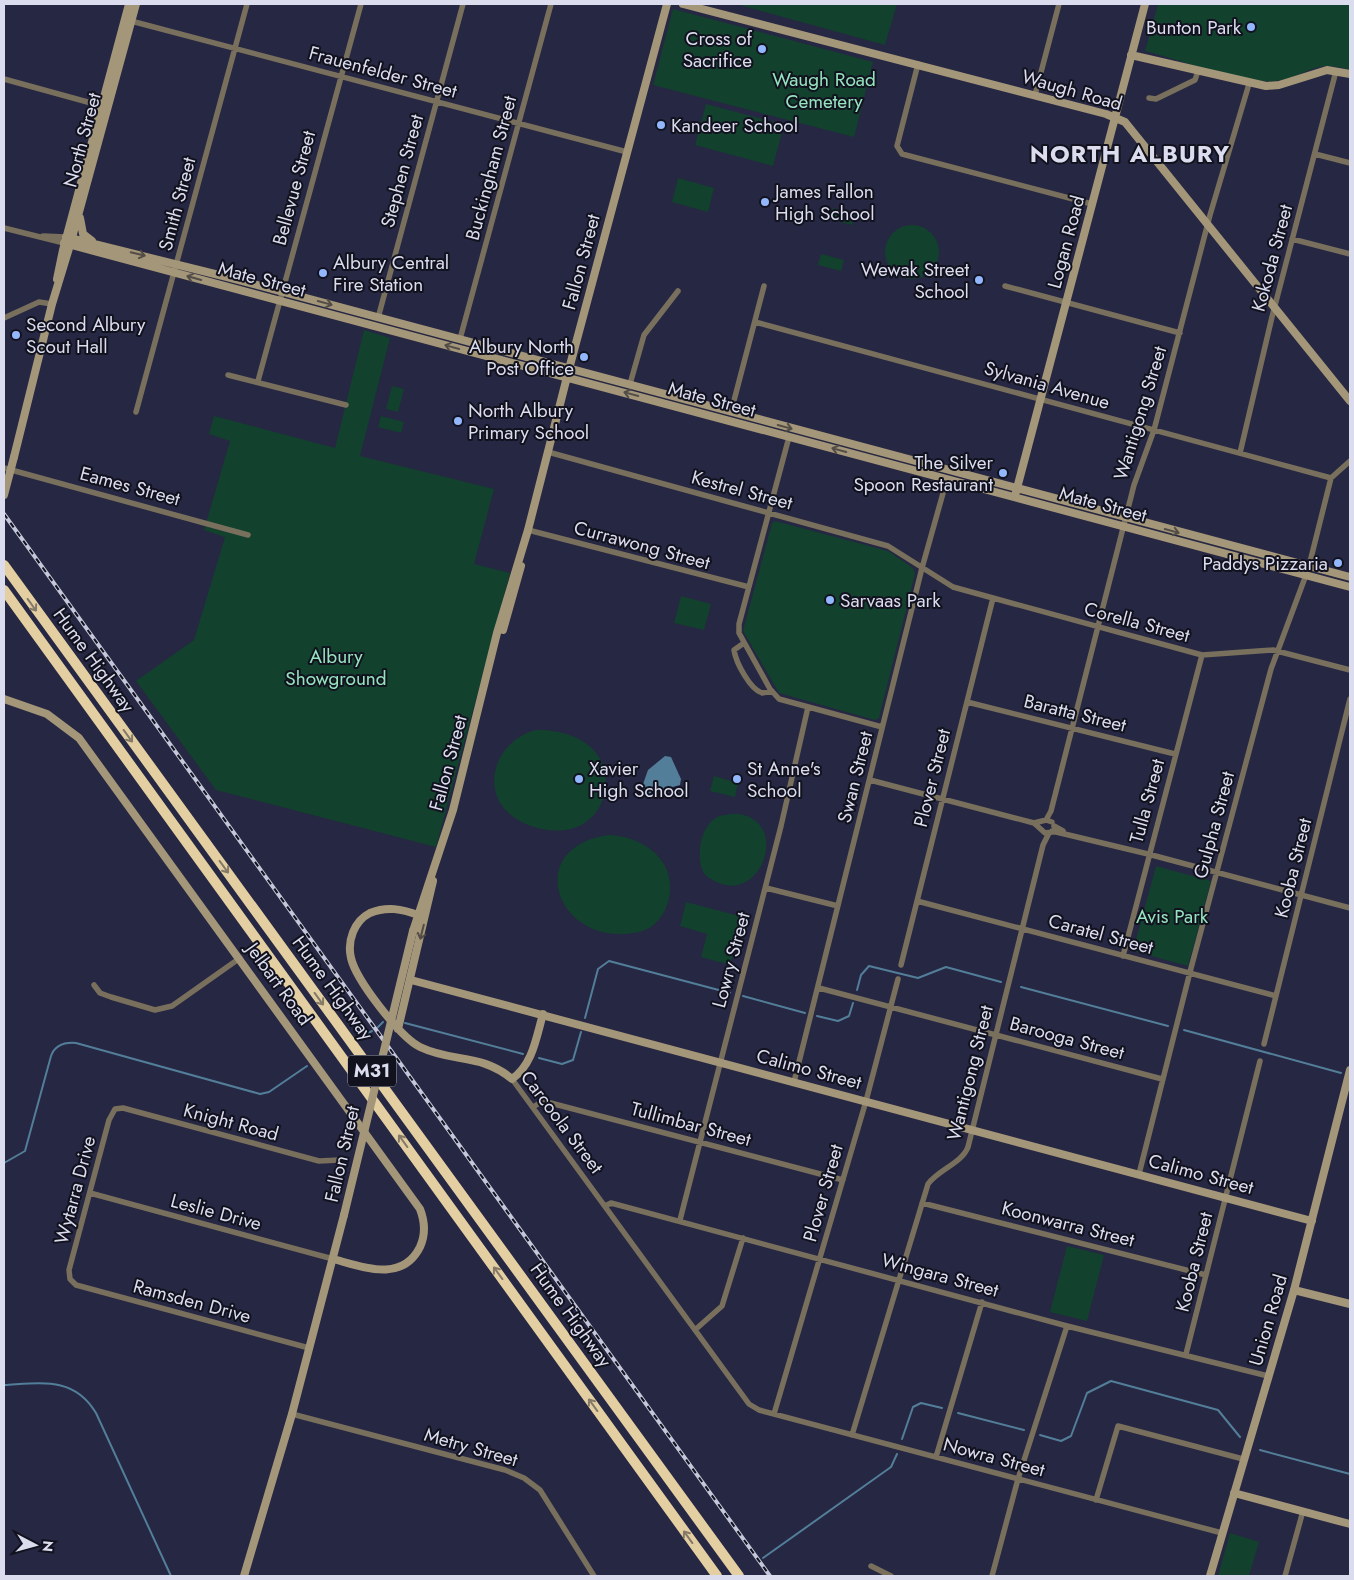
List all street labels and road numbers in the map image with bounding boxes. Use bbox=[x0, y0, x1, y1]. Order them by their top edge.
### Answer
street label: Frauenfelder Street bbox=[306, 39, 460, 105]
street label: Waugh Road bbox=[1019, 63, 1125, 117]
street label: North Street bbox=[56, 89, 108, 190]
street label: Buckingham Street bbox=[459, 92, 523, 243]
street label: Stephen Street bbox=[374, 111, 430, 231]
street label: Bellevue Street bbox=[266, 127, 322, 248]
street label: Smith Street bbox=[152, 154, 203, 254]
street label: Logan Road bbox=[1041, 192, 1091, 292]
street label: Kokoda Street bbox=[1245, 201, 1299, 315]
street label: Fallon Street bbox=[555, 211, 607, 313]
street label: Mate Street bbox=[215, 254, 309, 304]
street label: Wantigong Street bbox=[1107, 342, 1173, 483]
street label: Sylvania Avenue bbox=[981, 354, 1113, 416]
street label: Mate Street bbox=[665, 374, 759, 424]
street label: Eames Street bbox=[77, 460, 184, 512]
street label: Kestrel Street bbox=[688, 464, 796, 517]
street label: Mate Street bbox=[1056, 479, 1150, 529]
street label: Currawong Street bbox=[571, 514, 713, 576]
street label: Corella Street bbox=[1081, 595, 1193, 649]
street label: Hume Highway bbox=[47, 602, 142, 718]
street label: Baratta Street bbox=[1021, 687, 1129, 739]
street label: Fallon Street bbox=[422, 712, 474, 814]
street label: Plover Street bbox=[907, 726, 957, 830]
street label: Swan Street bbox=[831, 728, 880, 826]
street label: Tulla Street bbox=[1123, 755, 1171, 846]
street label: Gulpha Street bbox=[1187, 768, 1241, 882]
street label: Kooba Street bbox=[1268, 815, 1319, 921]
street label: Caratel Street bbox=[1046, 907, 1157, 961]
street label: Lowry Street bbox=[705, 909, 757, 1011]
street label: Hume Highway bbox=[286, 930, 381, 1046]
street label: Jelbart Road bbox=[238, 935, 318, 1031]
street label: Wantigong Street bbox=[940, 1002, 1000, 1143]
street label: Barooga Street bbox=[1007, 1010, 1128, 1066]
street label: Calimo Street bbox=[753, 1042, 865, 1096]
road number: M31 bbox=[348, 1056, 396, 1086]
street label: Carcoola Street bbox=[514, 1065, 610, 1179]
street label: Tullimbar Street bbox=[628, 1095, 754, 1153]
street label: Knight Road bbox=[180, 1096, 282, 1148]
street label: Fallon Street bbox=[318, 1103, 366, 1205]
street label: Wytarra Drive bbox=[48, 1133, 102, 1247]
street label: Plover Street bbox=[796, 1141, 850, 1245]
street label: Calimo Street bbox=[1145, 1147, 1257, 1201]
street label: Leslie Drive bbox=[168, 1187, 265, 1237]
street label: Koonwarra Street bbox=[999, 1194, 1138, 1254]
street label: Kooba Street bbox=[1169, 1209, 1220, 1315]
street label: Wingara Street bbox=[878, 1246, 1002, 1304]
street label: Hume Highway bbox=[524, 1257, 619, 1373]
street label: Union Road bbox=[1242, 1271, 1294, 1369]
street label: Ramsden Drive bbox=[130, 1272, 254, 1330]
street label: Metry Street bbox=[421, 1421, 521, 1473]
street label: Nowra Street bbox=[940, 1430, 1048, 1484]

